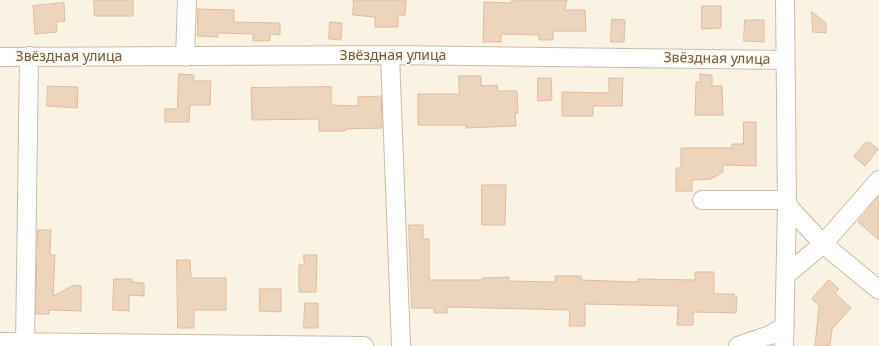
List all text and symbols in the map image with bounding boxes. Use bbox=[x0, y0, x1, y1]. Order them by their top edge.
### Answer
street label: Звёздная улица bbox=[340, 48, 446, 64]
street label: Звёздная улица bbox=[16, 49, 122, 65]
street label: Звёздная улица bbox=[663, 50, 771, 68]

